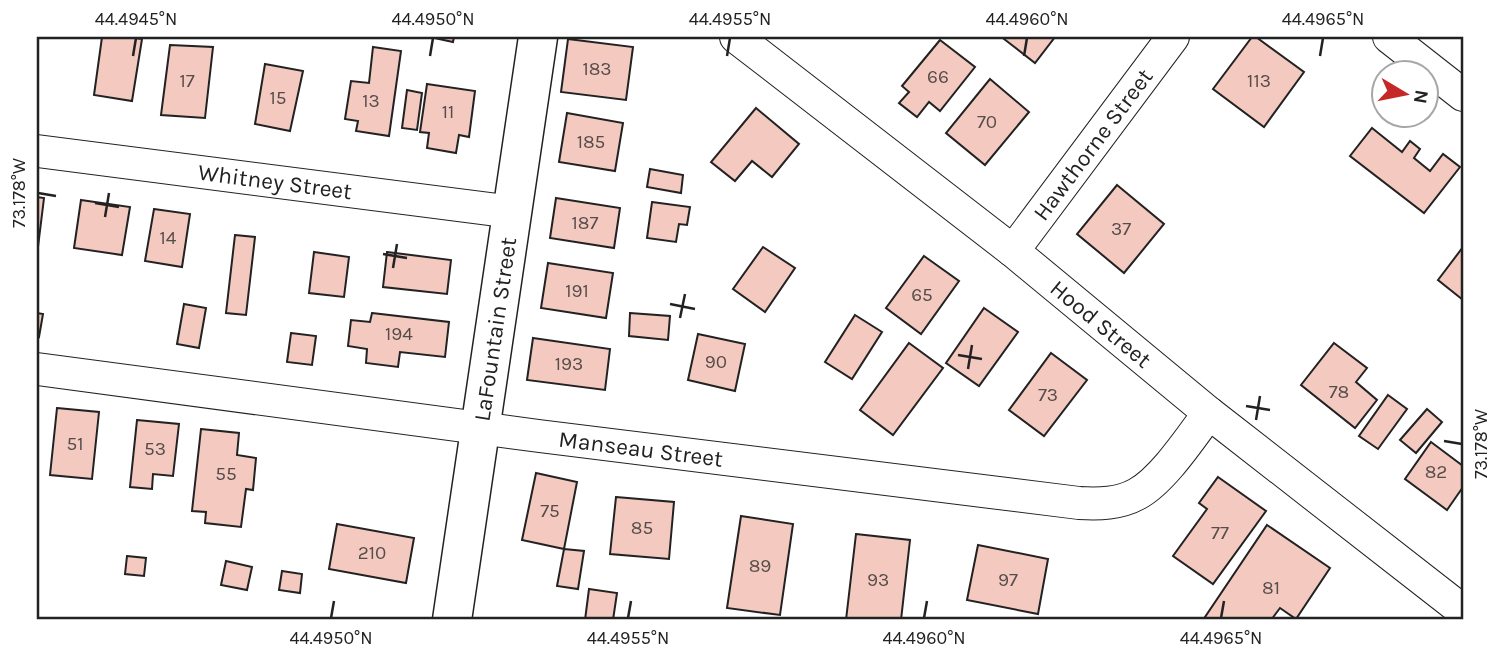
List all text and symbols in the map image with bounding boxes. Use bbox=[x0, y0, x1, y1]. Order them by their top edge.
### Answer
text: 44.4945°N bbox=[95, 8, 177, 30]
text: 44.4950°N bbox=[391, 8, 475, 30]
text: 44.4955°N bbox=[689, 8, 771, 30]
text: 44.4960°N bbox=[985, 8, 1069, 30]
text: 44.4965°N bbox=[1282, 8, 1364, 30]
house number: 183 bbox=[582, 58, 612, 80]
north arrow bbox=[1370, 60, 1440, 130]
street label: Hawthorne Street bbox=[1027, 63, 1158, 226]
house number: 66 bbox=[927, 66, 949, 88]
house number: 17 bbox=[179, 70, 195, 92]
house number: 113 bbox=[1247, 70, 1271, 92]
house number: 15 bbox=[269, 87, 287, 109]
text: N bbox=[1409, 88, 1433, 105]
house number: 13 bbox=[362, 90, 380, 112]
house number: 11 bbox=[442, 101, 454, 123]
house number: 70 bbox=[977, 111, 997, 133]
house number: 185 bbox=[577, 131, 605, 153]
text: 73.178°W bbox=[8, 158, 30, 228]
street label: Whitney Street bbox=[196, 158, 354, 205]
house number: 187 bbox=[572, 212, 599, 234]
house number: 37 bbox=[1111, 218, 1131, 240]
house number: 14 bbox=[160, 227, 177, 249]
street label: LaFountain Street bbox=[468, 235, 522, 423]
street label: Hood Street bbox=[1045, 274, 1157, 373]
house number: 191 bbox=[565, 280, 589, 302]
house number: 65 bbox=[911, 284, 933, 306]
house number: 194 bbox=[385, 323, 413, 345]
house number: 90 bbox=[705, 351, 727, 373]
house number: 193 bbox=[555, 353, 583, 375]
house number: 78 bbox=[1329, 381, 1349, 403]
house number: 73 bbox=[1038, 384, 1058, 406]
text: 73.178°W bbox=[1470, 409, 1492, 479]
street label: Manseau Street bbox=[557, 425, 725, 472]
house number: 51 bbox=[66, 433, 84, 455]
house number: 53 bbox=[144, 438, 166, 460]
house number: 82 bbox=[1425, 461, 1447, 483]
house number: 55 bbox=[215, 463, 237, 485]
house number: 75 bbox=[540, 500, 560, 522]
house number: 85 bbox=[631, 517, 653, 539]
house number: 77 bbox=[1211, 522, 1229, 544]
house number: 210 bbox=[358, 542, 386, 564]
house number: 89 bbox=[749, 555, 771, 577]
house number: 93 bbox=[867, 569, 889, 591]
house number: 97 bbox=[998, 569, 1018, 591]
house number: 81 bbox=[1262, 577, 1280, 599]
text: 44.4950°N bbox=[289, 627, 373, 649]
text: 44.4955°N bbox=[587, 627, 669, 649]
text: 44.4960°N bbox=[882, 627, 966, 649]
text: 44.4965°N bbox=[1180, 627, 1262, 649]

